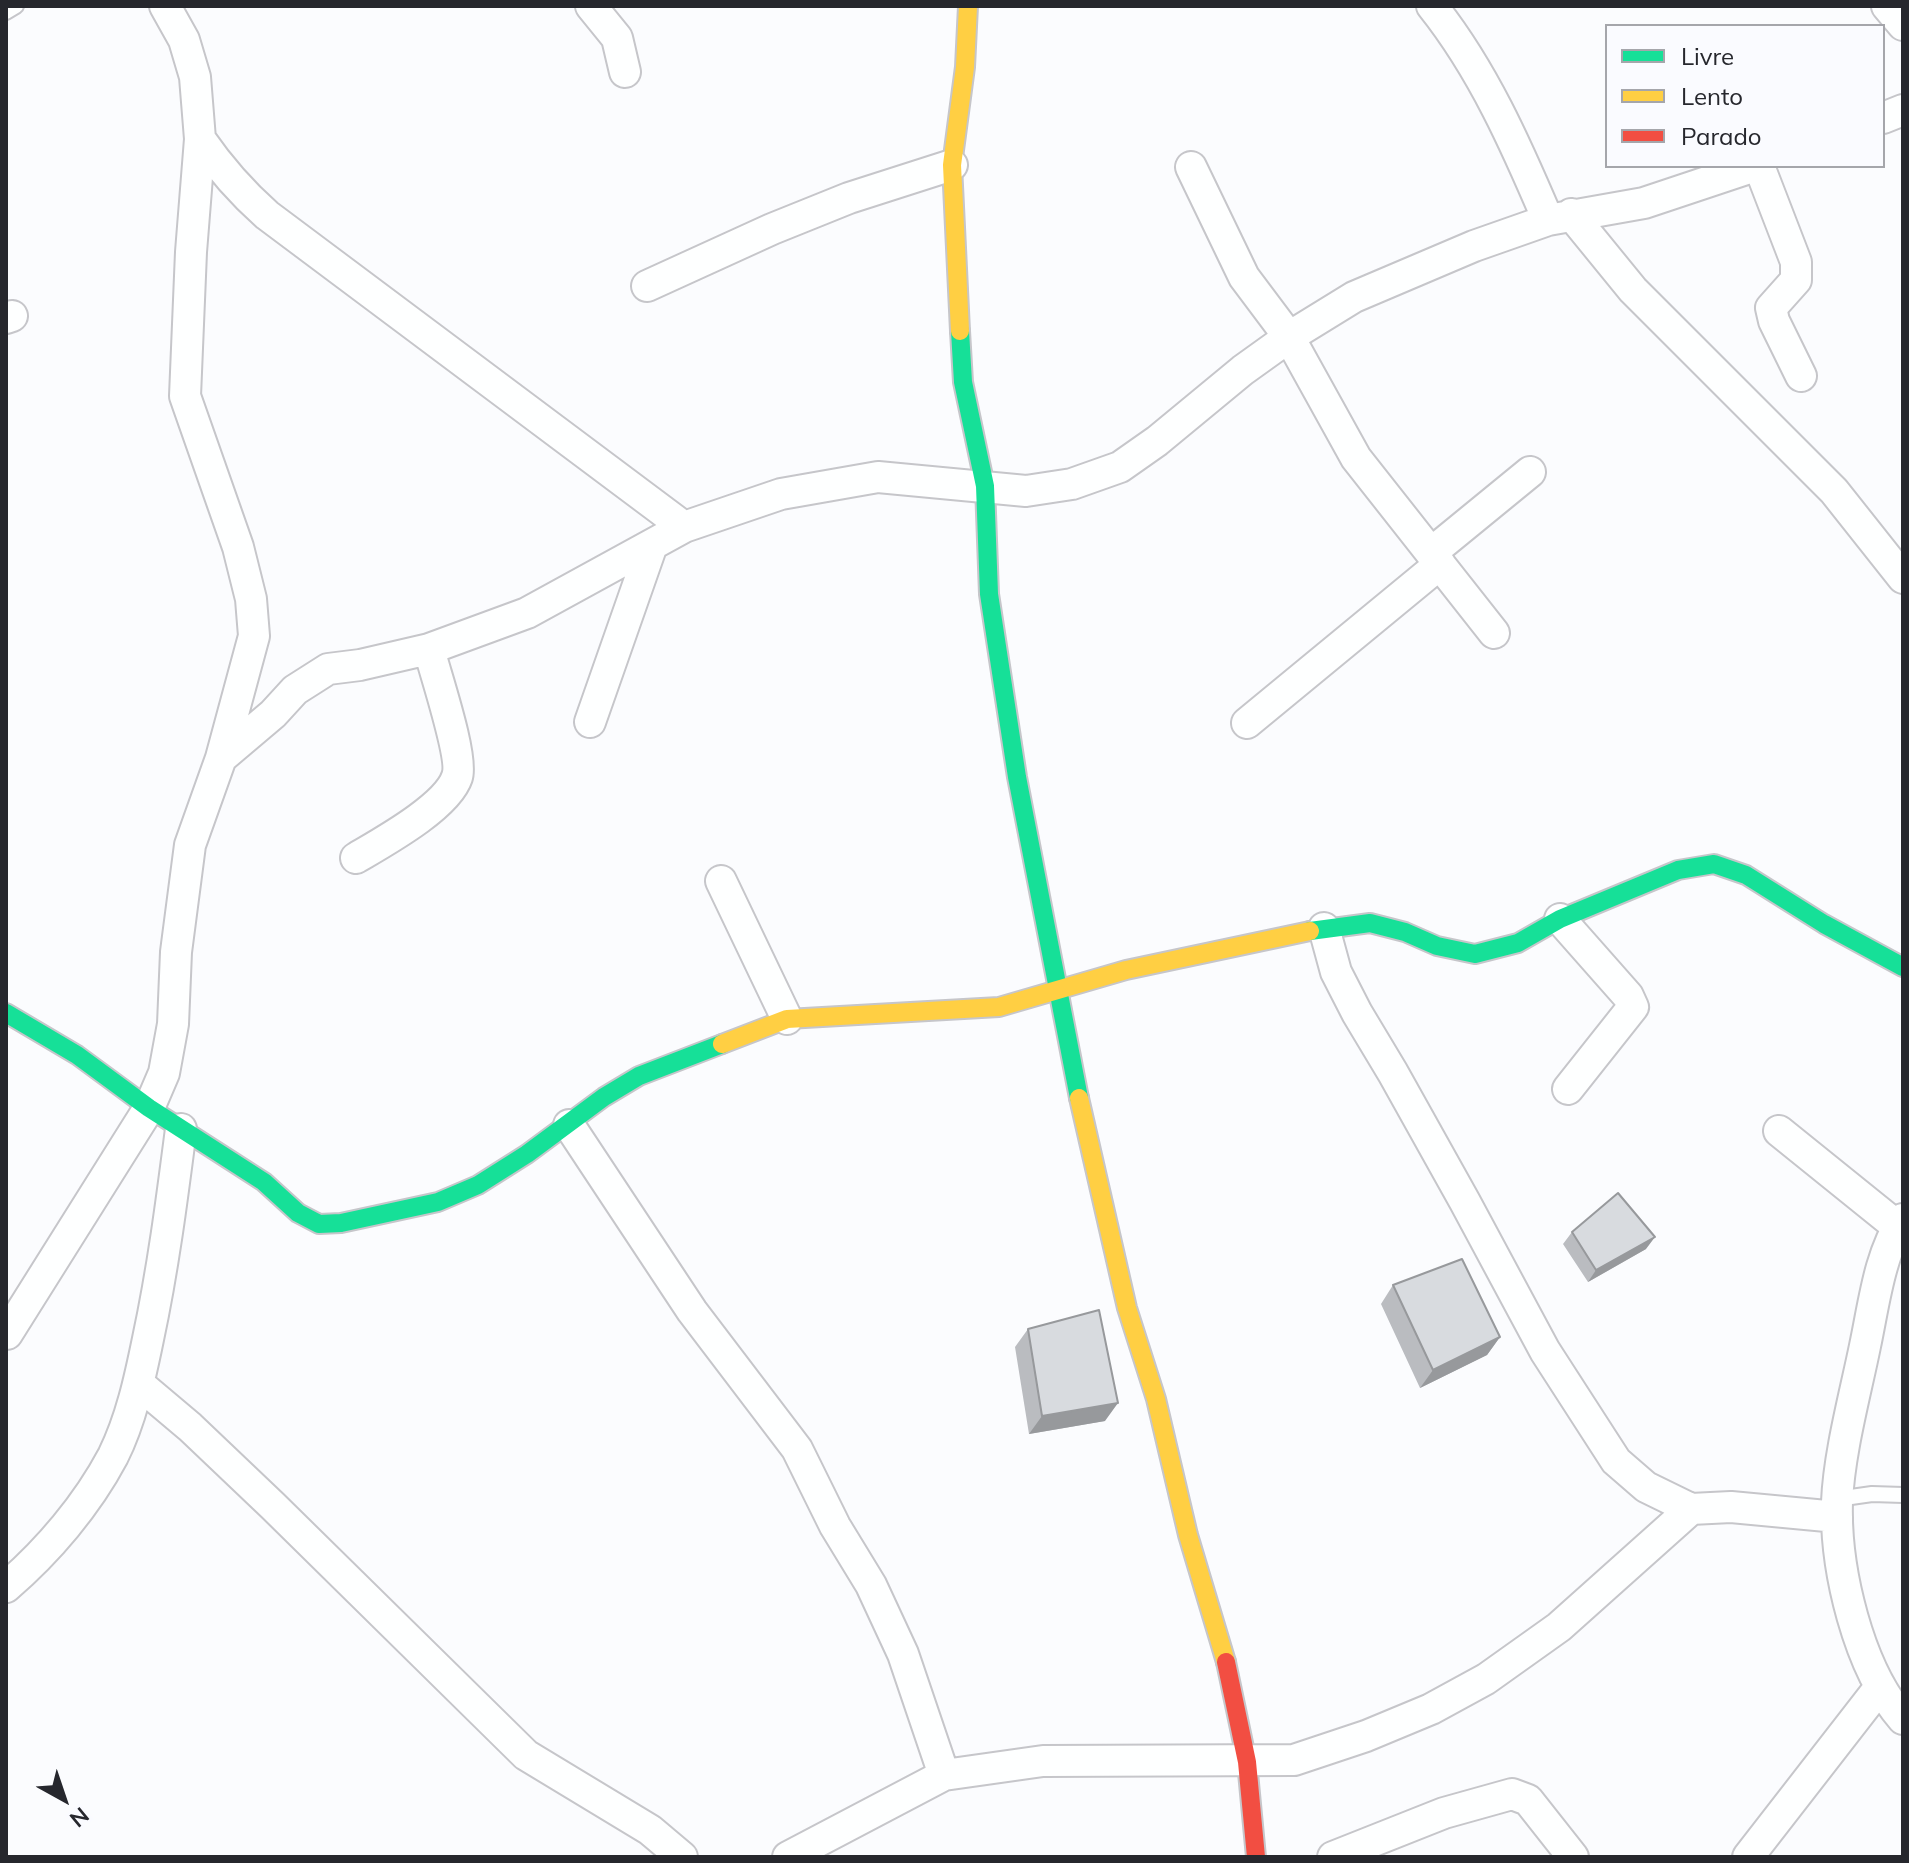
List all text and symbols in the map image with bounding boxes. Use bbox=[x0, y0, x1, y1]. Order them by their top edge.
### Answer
legend bbox=[1605, 24, 1885, 168]
text: Livre bbox=[1681, 41, 1734, 71]
text: Lento bbox=[1681, 81, 1743, 111]
text: Parado bbox=[1681, 121, 1762, 151]
north arrow bbox=[24, 1759, 104, 1839]
text: N bbox=[64, 1801, 95, 1833]

